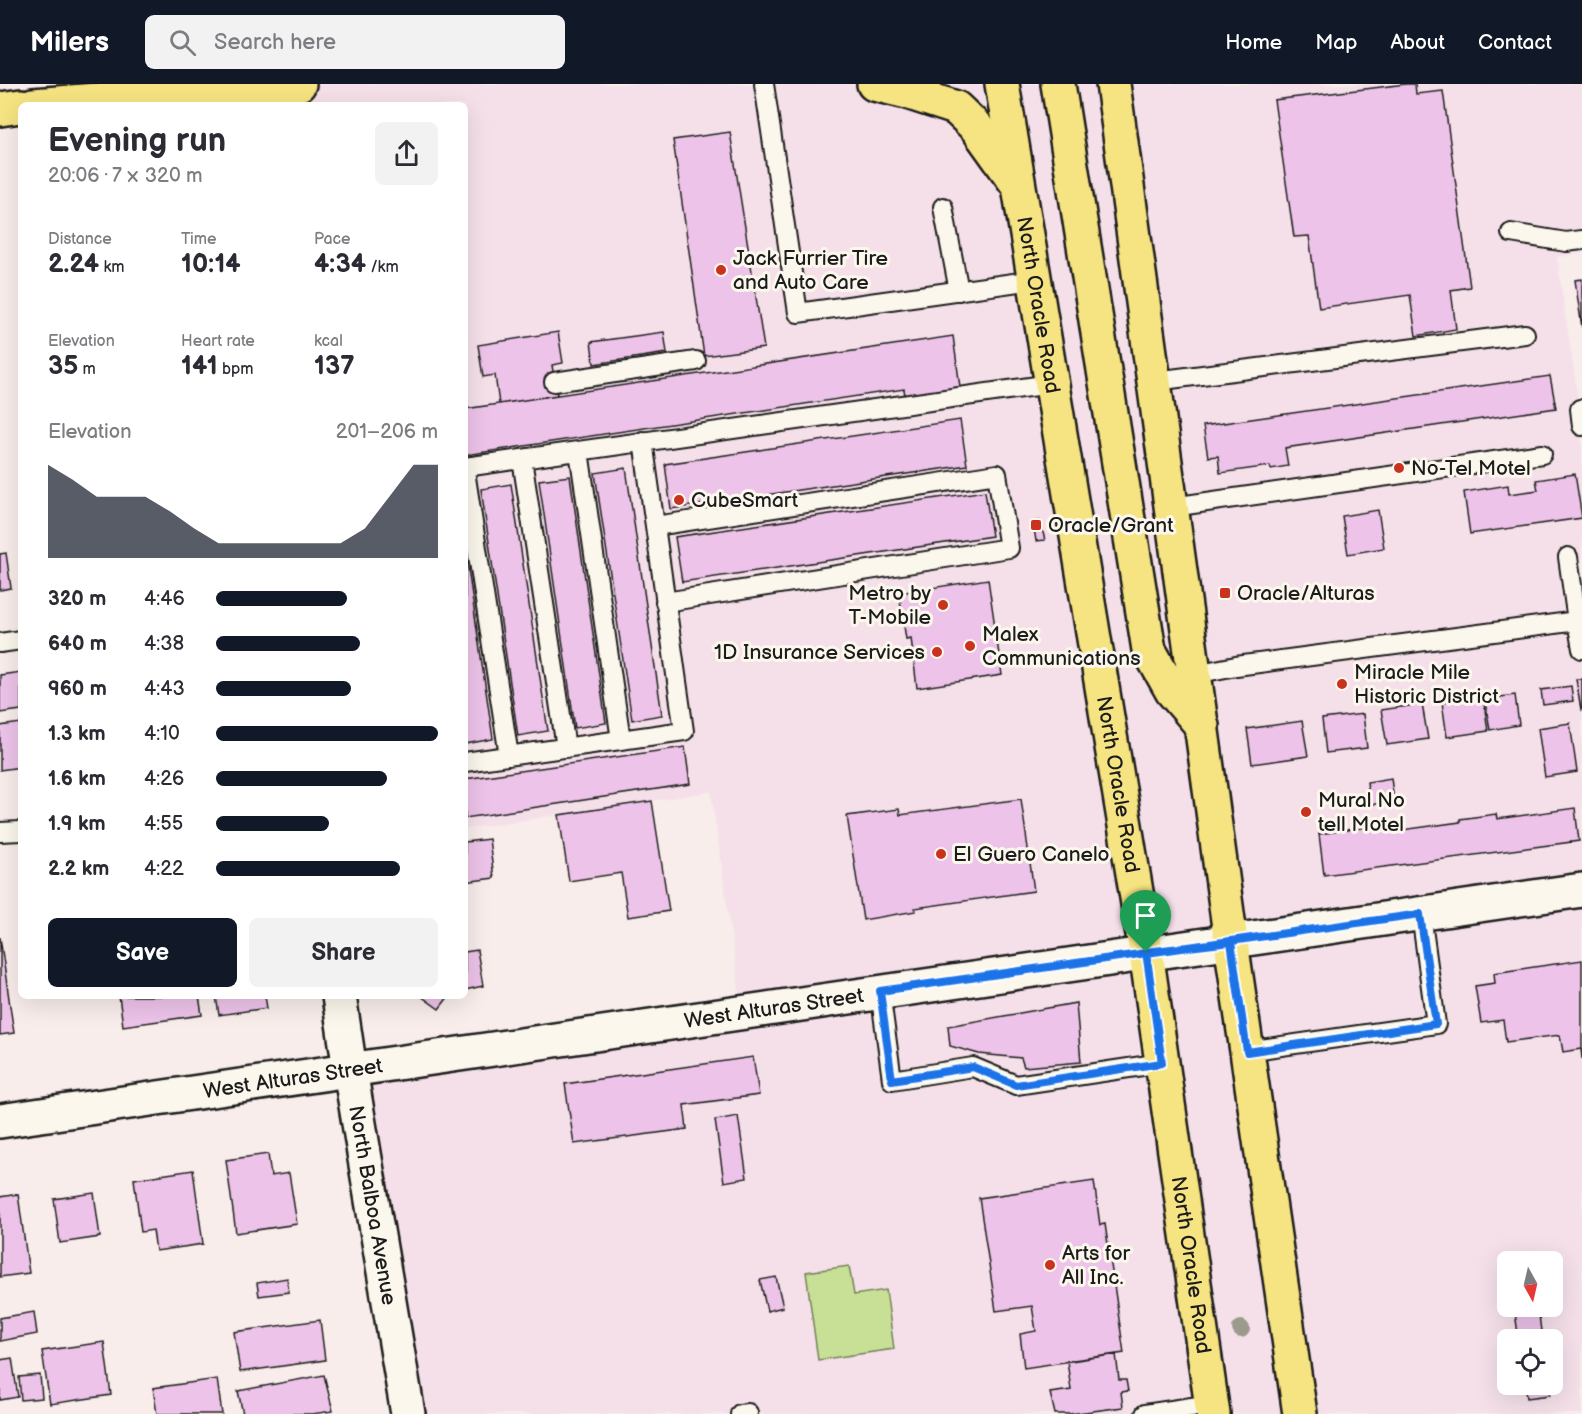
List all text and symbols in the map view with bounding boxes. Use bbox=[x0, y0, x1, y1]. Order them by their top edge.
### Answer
search box bbox=[145, 15, 565, 69]
text: Milers bbox=[30, 26, 109, 59]
icon: search bbox=[166, 26, 199, 59]
text: Search here bbox=[214, 29, 336, 56]
text: Home bbox=[1225, 30, 1282, 55]
text: Map bbox=[1315, 30, 1357, 55]
text: About bbox=[1390, 30, 1445, 55]
text: Contact bbox=[1478, 30, 1552, 55]
text: Evening run bbox=[48, 121, 226, 161]
button: share bbox=[375, 122, 438, 185]
text: 20:06 · 7 × 320 m bbox=[48, 164, 203, 188]
street label: North Oracle Road bbox=[1012, 215, 1066, 395]
text: Distance bbox=[48, 230, 112, 249]
text: Time bbox=[181, 230, 216, 249]
text: Pace bbox=[314, 230, 350, 249]
place label: Jack Furrier Tire and Auto Care bbox=[733, 246, 888, 295]
text: 2.24 bbox=[48, 249, 99, 280]
text: 10:14 bbox=[181, 249, 241, 280]
text: 4:34 bbox=[314, 249, 366, 280]
text: km bbox=[99, 258, 125, 277]
text: /km bbox=[366, 258, 399, 277]
marker: Jack Furrier Tire and Auto Care bbox=[714, 263, 728, 277]
text: Elevation bbox=[48, 332, 115, 351]
text: Heart rate bbox=[181, 332, 255, 351]
text: kcal bbox=[314, 332, 343, 351]
text: 35 bbox=[48, 351, 78, 382]
text: 141 bbox=[181, 351, 218, 382]
text: 137 bbox=[314, 351, 354, 382]
text: m bbox=[78, 360, 96, 379]
text: bpm bbox=[218, 360, 254, 379]
text: Elevation bbox=[48, 420, 131, 444]
text: 201–206 m bbox=[336, 420, 438, 444]
place label: No-Tel Motel bbox=[1411, 456, 1531, 481]
marker: No-Tel Motel bbox=[1392, 461, 1406, 475]
place label: CubeSmart bbox=[691, 488, 799, 513]
marker: CubeSmart bbox=[672, 493, 686, 507]
place label: Oracle/Grant bbox=[1048, 513, 1174, 538]
marker: Oracle/Grant bbox=[1029, 518, 1043, 532]
place label: Metro by T-Mobile bbox=[848, 581, 932, 630]
place label: Oracle/Alturas bbox=[1237, 581, 1375, 606]
marker: Oracle/Alturas bbox=[1218, 586, 1232, 600]
text: 320 m bbox=[48, 587, 106, 611]
text: 4:46 bbox=[144, 587, 185, 611]
marker: Metro by T-Mobile bbox=[936, 598, 950, 612]
place label: Malex Communications bbox=[982, 622, 1141, 671]
text: 640 m bbox=[48, 632, 107, 656]
text: 4:38 bbox=[144, 632, 184, 656]
marker: Malex Communications bbox=[963, 639, 977, 653]
place label: 1D Insurance Services bbox=[714, 640, 925, 665]
marker: 1D Insurance Services bbox=[930, 645, 944, 659]
place label: Miracle Mile Historic District bbox=[1354, 660, 1499, 709]
text: 960 m bbox=[48, 677, 107, 701]
text: 4:43 bbox=[144, 677, 185, 701]
marker: Miracle Mile Historic District bbox=[1335, 677, 1349, 691]
street label: North Oracle Road bbox=[1091, 694, 1145, 875]
text: 1.3 km bbox=[48, 722, 105, 746]
text: 4:10 bbox=[144, 722, 180, 746]
text: 1.6 km bbox=[48, 767, 106, 791]
text: 4:26 bbox=[144, 767, 184, 791]
place label: Mural No tell Motel bbox=[1318, 788, 1405, 837]
marker: Mural No tell Motel bbox=[1299, 805, 1313, 819]
text: 1.9 km bbox=[48, 812, 105, 836]
text: 4:55 bbox=[144, 812, 183, 836]
place label: El Guero Canelo bbox=[953, 842, 1110, 867]
marker: El Guero Canelo bbox=[934, 847, 948, 861]
text: 2.2 km bbox=[48, 857, 109, 881]
text: 4:22 bbox=[144, 857, 184, 881]
pin bbox=[1120, 890, 1171, 952]
icon: arrive bbox=[1129, 899, 1162, 932]
button: Save bbox=[48, 918, 237, 987]
button: Share bbox=[249, 918, 438, 987]
street label: West Alturas Street bbox=[682, 982, 866, 1033]
street label: West Alturas Street bbox=[202, 1053, 385, 1104]
street label: North Balboa Avenue bbox=[344, 1104, 402, 1307]
street label: North Oracle Road bbox=[1166, 1174, 1217, 1355]
place label: Arts for All Inc. bbox=[1062, 1241, 1131, 1290]
north arrow bbox=[1497, 1251, 1563, 1317]
map controls bbox=[1497, 1251, 1563, 1395]
marker: Arts for All Inc. bbox=[1043, 1258, 1057, 1272]
button: locate bbox=[1497, 1329, 1563, 1395]

